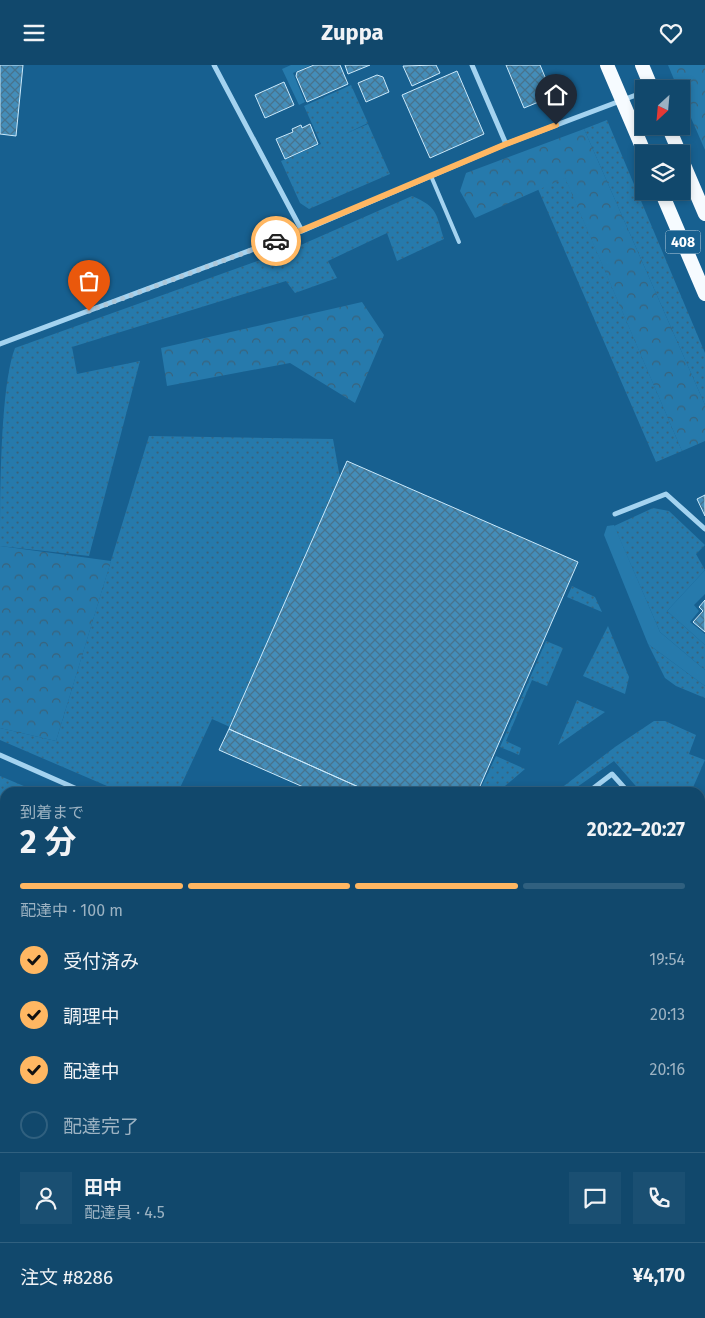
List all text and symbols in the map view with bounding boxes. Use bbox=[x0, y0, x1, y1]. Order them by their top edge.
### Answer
icon: menu bbox=[20, 19, 48, 47]
text: Zuppa bbox=[321, 19, 384, 46]
icon: heart bbox=[657, 19, 685, 47]
pin bbox=[535, 74, 577, 125]
north arrow bbox=[635, 80, 690, 135]
map controls bbox=[635, 80, 690, 200]
icon: home bbox=[542, 81, 570, 109]
button: layers bbox=[635, 145, 690, 200]
courier bbox=[251, 216, 301, 266]
icon: car bbox=[262, 227, 290, 255]
road number: 408 bbox=[666, 231, 700, 253]
pin bbox=[68, 260, 110, 311]
icon: bag bbox=[75, 267, 103, 295]
text: 到着まで bbox=[20, 803, 84, 822]
text: 20:22–20:27 bbox=[587, 818, 685, 841]
text: 2 分 bbox=[20, 823, 76, 861]
text: 配達中 · 100 m bbox=[20, 901, 123, 920]
icon: check bbox=[20, 946, 48, 974]
text: 受付済み bbox=[63, 950, 139, 973]
text: 19:54 bbox=[649, 950, 685, 969]
icon: check bbox=[20, 1001, 48, 1029]
text: 調理中 bbox=[63, 1005, 120, 1028]
text: 20:13 bbox=[650, 1005, 685, 1024]
icon: check bbox=[20, 1056, 48, 1084]
text: 配達中 bbox=[63, 1060, 120, 1083]
text: 20:16 bbox=[649, 1060, 685, 1079]
text: 配達完了 bbox=[63, 1115, 139, 1138]
button: person bbox=[20, 1172, 72, 1224]
button: chat bbox=[569, 1172, 621, 1224]
button: phone bbox=[633, 1172, 685, 1224]
text: 田中 bbox=[84, 1176, 122, 1199]
text: 配達員 · 4.5 bbox=[84, 1203, 165, 1222]
text: ¥4,170 bbox=[633, 1264, 685, 1287]
text: 注文 #8286 bbox=[20, 1266, 113, 1289]

